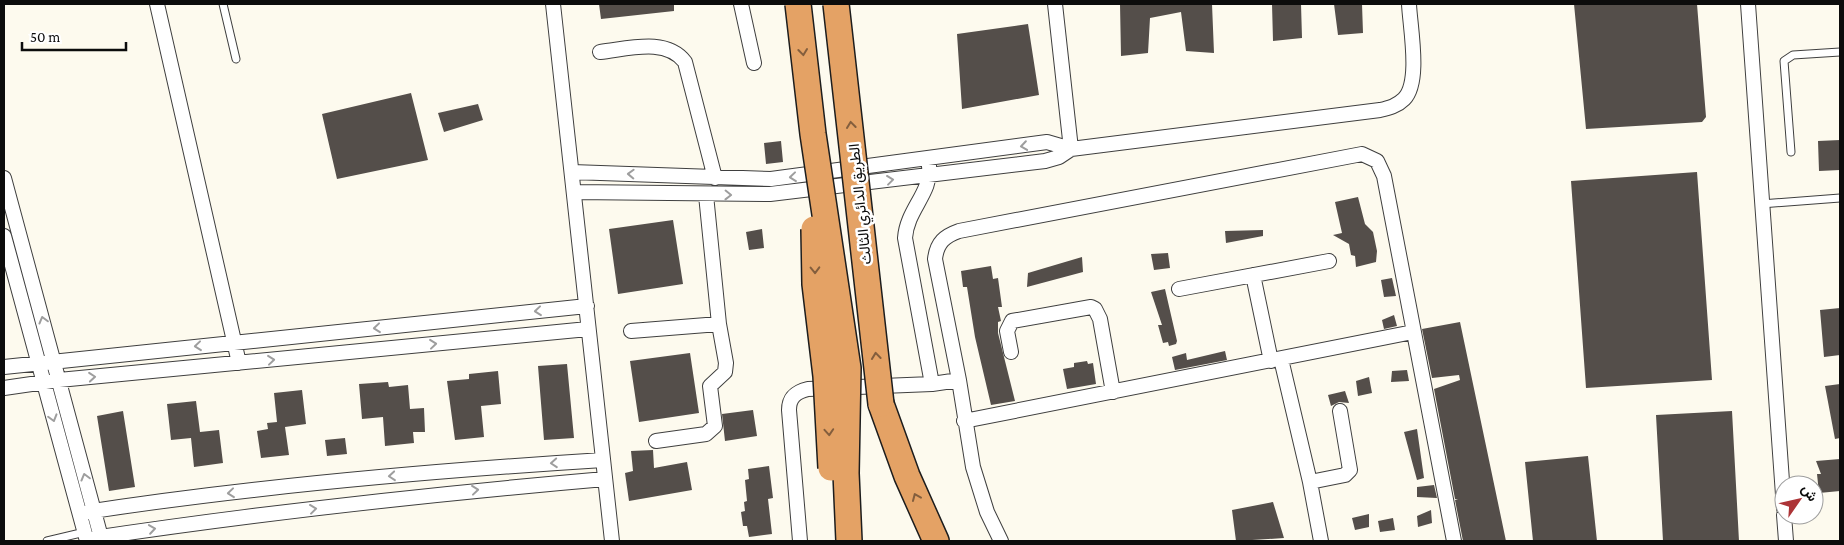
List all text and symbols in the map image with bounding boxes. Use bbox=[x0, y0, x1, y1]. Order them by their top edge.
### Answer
scale bar bbox=[22, 20, 126, 52]
text: 50 m bbox=[30, 29, 60, 45]
one-way arrow bbox=[797, 48, 808, 56]
one-way arrow bbox=[846, 120, 857, 128]
one-way arrow bbox=[1019, 140, 1028, 150]
street label: الطريق الدائري الثالث bbox=[846, 142, 879, 265]
one-way arrow bbox=[627, 169, 635, 180]
one-way arrow bbox=[789, 171, 797, 182]
one-way arrow bbox=[886, 175, 894, 186]
one-way arrow bbox=[724, 190, 732, 200]
one-way arrow bbox=[810, 267, 820, 275]
one-way arrow bbox=[534, 305, 542, 316]
one-way arrow bbox=[38, 317, 48, 325]
one-way arrow bbox=[373, 322, 381, 333]
one-way arrow bbox=[429, 339, 437, 350]
one-way arrow bbox=[193, 340, 201, 351]
one-way arrow bbox=[871, 351, 882, 359]
one-way arrow bbox=[267, 355, 275, 366]
one-way arrow bbox=[88, 372, 96, 383]
one-way arrow bbox=[48, 414, 58, 422]
one-way arrow bbox=[824, 428, 835, 436]
one-way arrow bbox=[550, 458, 558, 469]
one-way arrow bbox=[388, 470, 396, 481]
one-way arrow bbox=[80, 473, 91, 482]
north arrow bbox=[1774, 475, 1824, 525]
text: ش bbox=[1798, 481, 1821, 505]
one-way arrow bbox=[471, 485, 479, 496]
one-way arrow bbox=[226, 487, 234, 498]
one-way arrow bbox=[912, 493, 923, 502]
one-way arrow bbox=[310, 504, 318, 515]
one-way arrow bbox=[148, 525, 157, 535]

